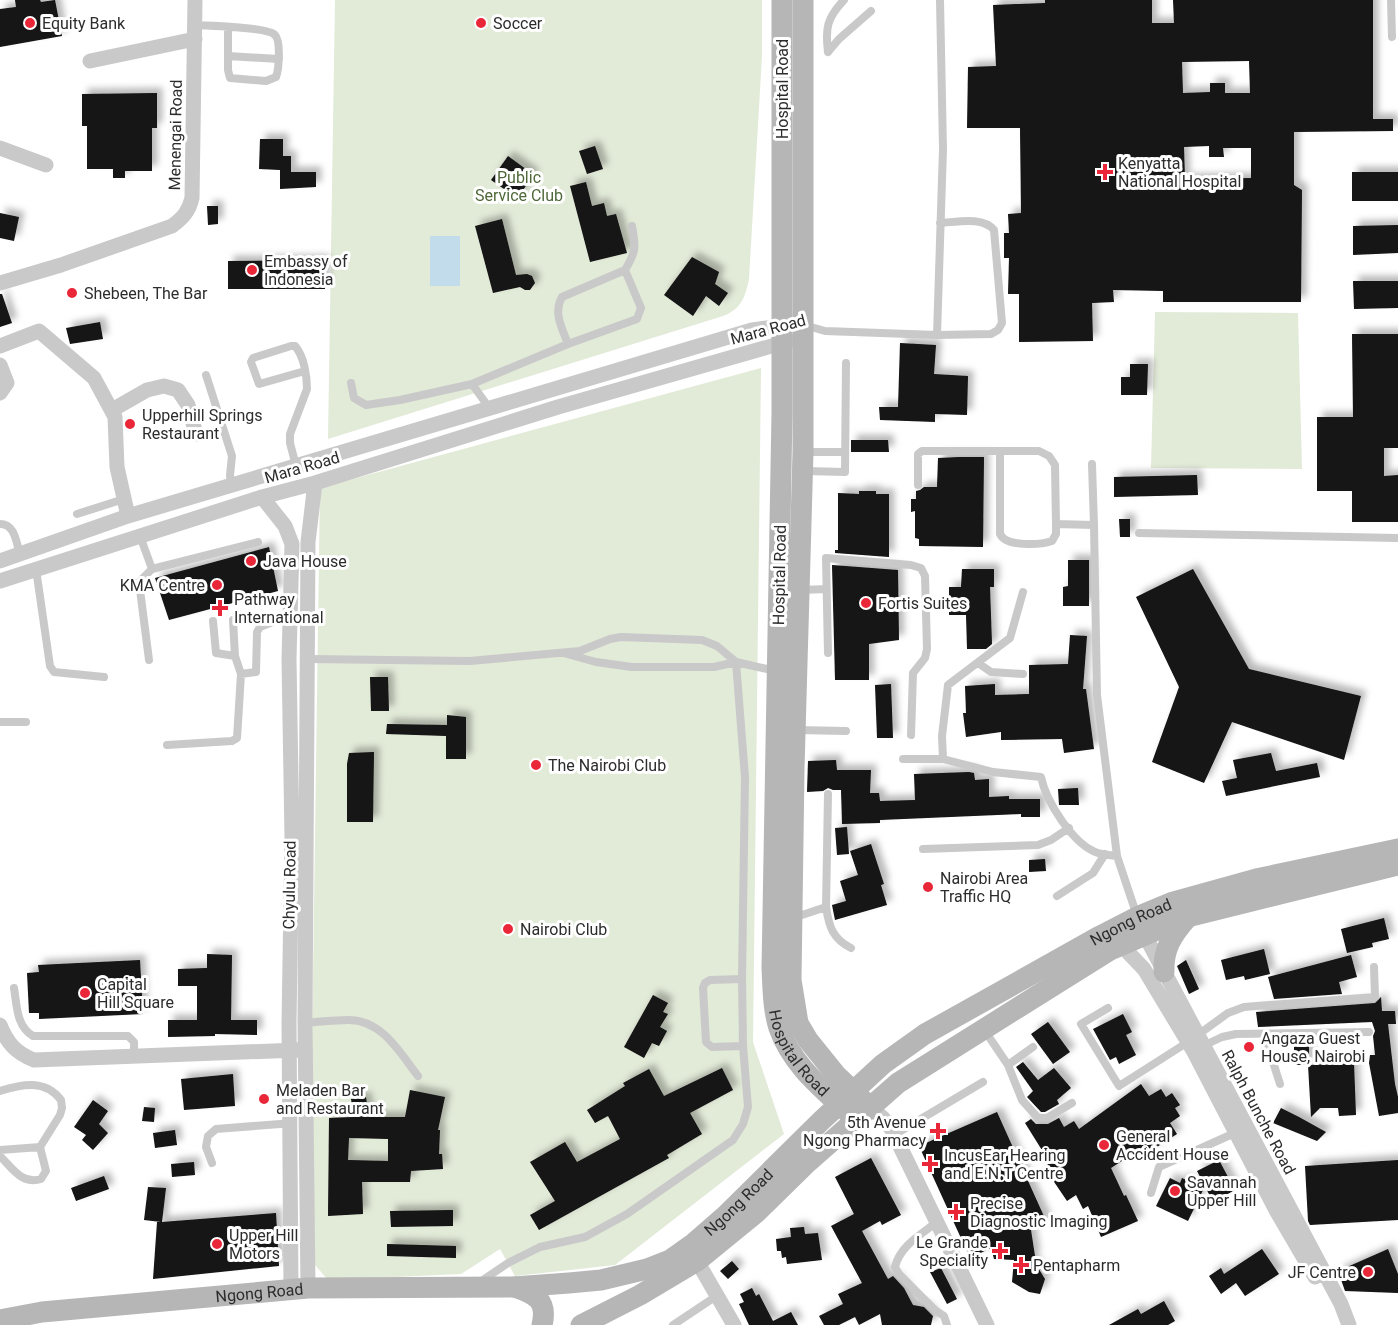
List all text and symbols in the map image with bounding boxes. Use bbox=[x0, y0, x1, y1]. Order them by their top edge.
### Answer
place label: Equity Bank bbox=[42, 14, 126, 33]
place label: Soccer bbox=[493, 14, 543, 33]
marker: Equity Bank bbox=[23, 16, 37, 30]
marker: Soccer bbox=[474, 16, 488, 30]
street label: Hospital Road bbox=[773, 39, 792, 139]
street label: Menengai Road bbox=[165, 79, 186, 191]
place label: Kenyatta National Hospital bbox=[1118, 154, 1241, 191]
marker: Kenyatta National Hospital bbox=[1096, 163, 1114, 181]
park label: Public Service Club bbox=[475, 168, 563, 205]
place label: Embassy of Indonesia bbox=[264, 252, 348, 289]
marker: Embassy of Indonesia bbox=[245, 263, 259, 277]
place label: Shebeen, The Bar bbox=[84, 284, 208, 303]
marker: Shebeen, The Bar bbox=[65, 286, 79, 300]
street label: Mara Road bbox=[728, 310, 808, 349]
place label: Upperhill Springs Restaurant bbox=[142, 406, 263, 443]
marker: Upperhill Springs Restaurant bbox=[123, 417, 137, 431]
street label: Mara Road bbox=[262, 448, 342, 487]
street label: Hospital Road bbox=[769, 525, 790, 625]
place label: Java House bbox=[263, 552, 347, 571]
marker: Java House bbox=[244, 554, 258, 568]
place label: KMA Centre bbox=[120, 576, 205, 595]
marker: KMA Centre bbox=[210, 578, 224, 592]
place label: Pathway International bbox=[234, 590, 324, 627]
place label: Fortis Suites bbox=[878, 594, 967, 613]
marker: Fortis Suites bbox=[859, 596, 873, 610]
marker: Pathway International bbox=[211, 599, 229, 617]
place label: The Nairobi Club bbox=[548, 756, 666, 775]
marker: The Nairobi Club bbox=[529, 758, 543, 772]
street label: Chyulu Road bbox=[279, 840, 300, 930]
place label: Nairobi Area Traffic HQ bbox=[940, 869, 1028, 906]
marker: Nairobi Area Traffic HQ bbox=[921, 880, 935, 894]
street label: Ngong Road bbox=[1087, 895, 1174, 950]
place label: Nairobi Club bbox=[520, 920, 607, 939]
marker: Nairobi Club bbox=[501, 922, 515, 936]
place label: Capital Hill Square bbox=[97, 975, 174, 1012]
marker: Capital Hill Square bbox=[78, 986, 92, 1000]
street label: Hospital Road bbox=[765, 1008, 833, 1100]
place label: Angaza Guest House, Nairobi bbox=[1261, 1029, 1366, 1066]
marker: Angaza Guest House, Nairobi bbox=[1242, 1040, 1256, 1054]
street label: Ralph Bunche Road bbox=[1218, 1047, 1299, 1178]
place label: Meladen Bar and Restaurant bbox=[276, 1081, 384, 1118]
marker: Meladen Bar and Restaurant bbox=[257, 1092, 271, 1106]
place label: 5th Avenue Ngong Pharmacy bbox=[803, 1113, 926, 1150]
marker: 5th Avenue Ngong Pharmacy bbox=[931, 1124, 945, 1138]
place label: General Accident House bbox=[1116, 1127, 1229, 1164]
marker: General Accident House bbox=[1097, 1138, 1111, 1152]
place label: IncusEar Hearing and E.N.T Centre bbox=[944, 1146, 1066, 1183]
marker: IncusEar Hearing and E.N.T Centre bbox=[921, 1155, 939, 1173]
street label: Ngong Road bbox=[700, 1165, 777, 1240]
place label: Savannah Upper Hill bbox=[1187, 1173, 1257, 1210]
marker: Savannah Upper Hill bbox=[1168, 1184, 1182, 1198]
place label: Precise Diagnostic Imaging bbox=[970, 1194, 1108, 1231]
marker: Precise Diagnostic Imaging bbox=[947, 1203, 965, 1221]
place label: Upper Hill Motors bbox=[229, 1226, 298, 1263]
place label: Le Grande Speciality bbox=[916, 1233, 988, 1270]
marker: Upper Hill Motors bbox=[210, 1237, 224, 1251]
marker: Le Grande Speciality bbox=[993, 1244, 1007, 1258]
place label: Pentapharm bbox=[1033, 1256, 1120, 1275]
marker: Pentapharm bbox=[1014, 1258, 1028, 1272]
place label: JF Centre bbox=[1288, 1263, 1356, 1282]
marker: JF Centre bbox=[1361, 1265, 1375, 1279]
street label: Ngong Road bbox=[215, 1279, 304, 1306]

